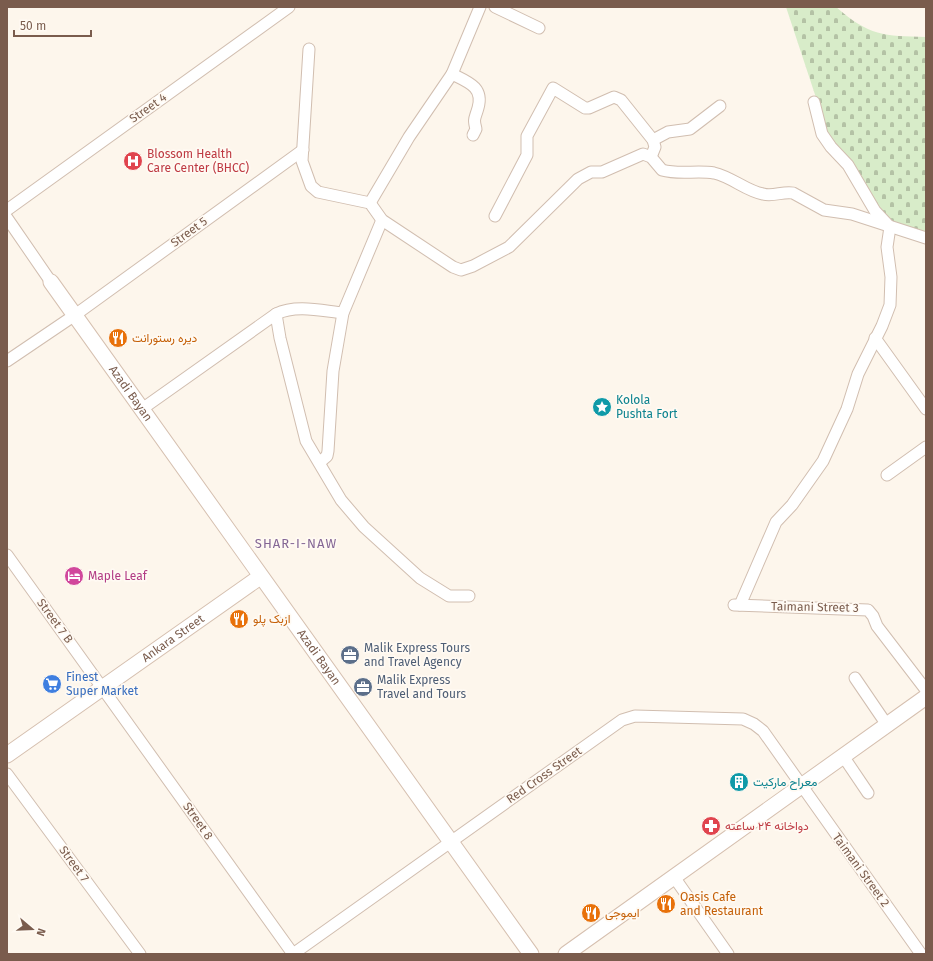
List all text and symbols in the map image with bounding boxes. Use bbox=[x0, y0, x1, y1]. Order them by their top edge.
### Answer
scale bar bbox=[14, 12, 91, 38]
text: 50 m bbox=[20, 19, 46, 33]
street label: Street 4 bbox=[127, 90, 170, 126]
place label: Blossom Health Care Center (BHCC) bbox=[147, 147, 249, 175]
hospital icon: Blossom Health Care Center (BHCC) bbox=[122, 150, 144, 172]
street label: Street 5 bbox=[168, 214, 210, 250]
restaurant icon: دیره رستورانت bbox=[107, 327, 129, 349]
place label: دیره رستورانت bbox=[132, 331, 198, 346]
street label: Azadi Bayan bbox=[106, 363, 155, 424]
place label: Kolola Pushta Fort bbox=[616, 393, 678, 421]
place icon: Kolola Pushta Fort bbox=[591, 396, 613, 418]
district label: SHAR-I-NAW bbox=[255, 536, 337, 551]
hotel icon: Maple Leaf bbox=[63, 565, 85, 587]
place label: Maple Leaf bbox=[88, 569, 148, 583]
street label: Street 7 B bbox=[34, 596, 76, 646]
street label: Taimani Street 3 bbox=[771, 599, 859, 615]
restaurant icon: ازبک پلو bbox=[228, 608, 250, 630]
street label: Ankara Street bbox=[139, 611, 207, 665]
place label: ازبک پلو bbox=[253, 612, 291, 627]
street label: Azadi Bayan bbox=[294, 627, 344, 688]
place label: Malik Express Tours and Travel Agency bbox=[364, 641, 470, 669]
office icon: Malik Express Tours and Travel Agency bbox=[339, 644, 361, 666]
place label: Finest Super Market bbox=[66, 670, 139, 698]
supermarket icon: Finest Super Market bbox=[41, 673, 63, 695]
place label: Malik Express Travel and Tours bbox=[377, 673, 466, 701]
office icon: Malik Express Travel and Tours bbox=[352, 676, 374, 698]
street label: Red Cross Street bbox=[504, 743, 585, 806]
building icon: معراح مارکیت bbox=[728, 771, 750, 793]
place label: معراح مارکیت bbox=[753, 775, 817, 791]
street label: Street 8 bbox=[180, 800, 216, 843]
pharmacy icon: دواخانه ۲۴ ساعته bbox=[700, 815, 722, 837]
place label: دواخانه ۲۴ ساعته bbox=[725, 819, 809, 834]
street label: Taimani Street 2 bbox=[830, 830, 892, 910]
street label: Street 7 bbox=[56, 843, 92, 885]
place label: Oasis Cafe and Restaurant bbox=[680, 890, 764, 918]
restaurant icon: Oasis Cafe and Restaurant bbox=[655, 893, 677, 915]
restaurant icon: ایموجی bbox=[580, 902, 602, 924]
place label: ایموجی bbox=[605, 906, 640, 921]
north arrow bbox=[12, 909, 52, 949]
text: N bbox=[34, 927, 48, 938]

